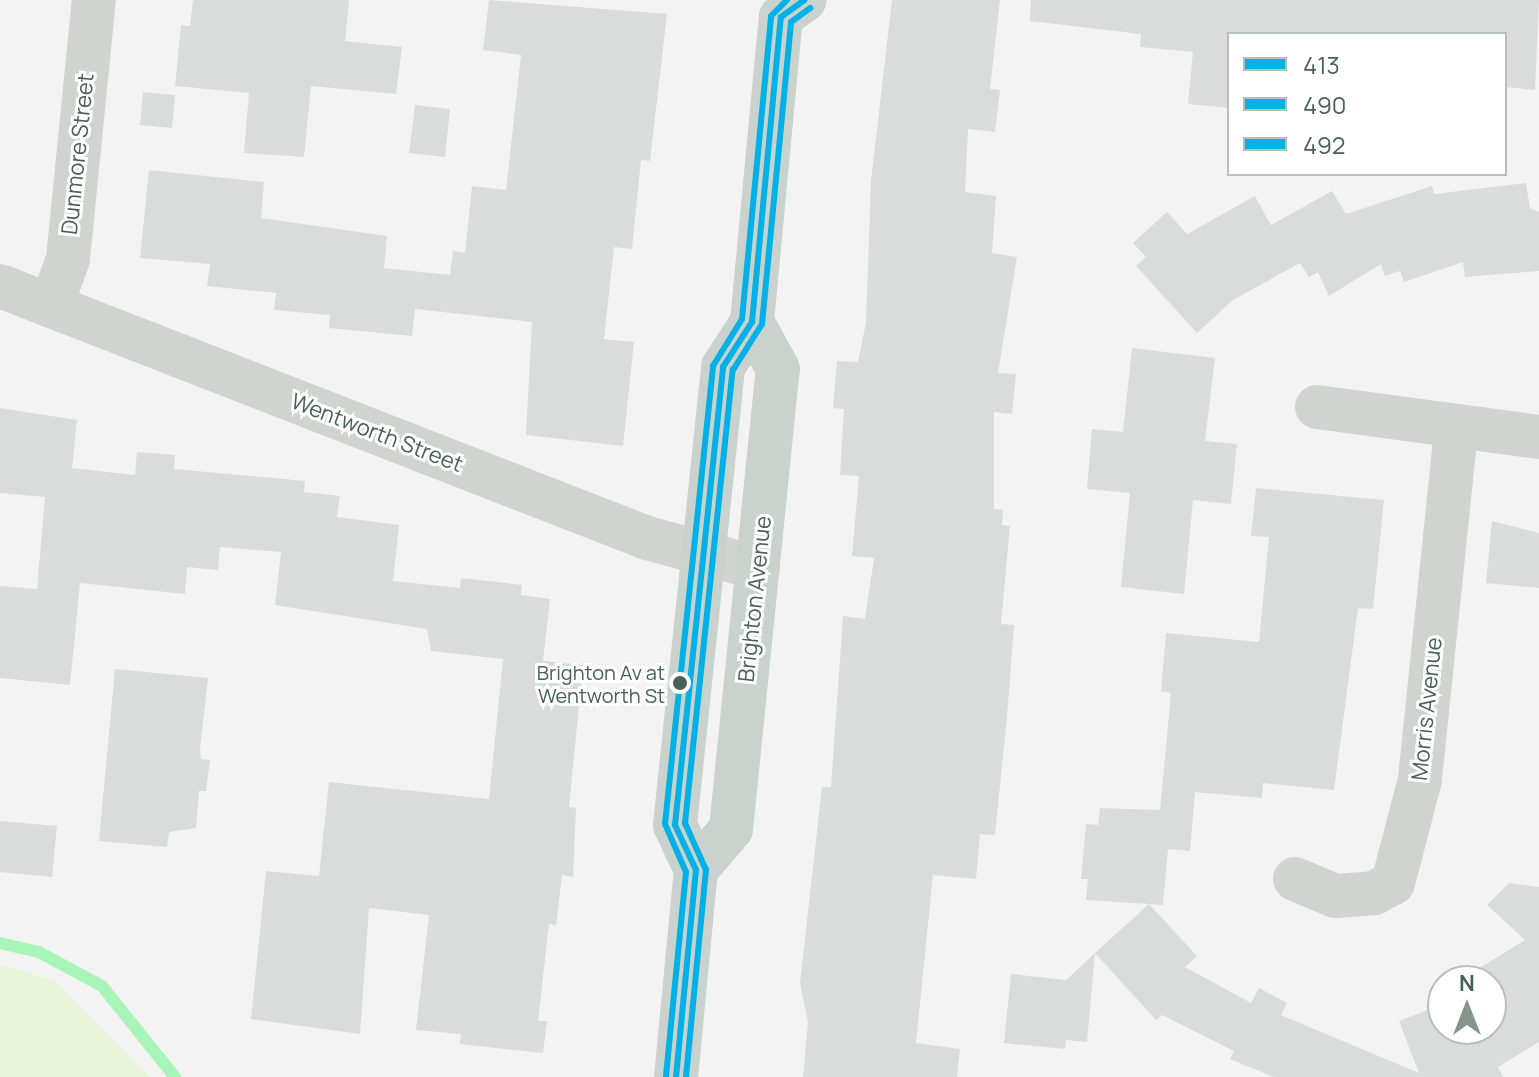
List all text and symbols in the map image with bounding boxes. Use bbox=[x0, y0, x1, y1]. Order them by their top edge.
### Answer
legend bbox=[1227, 32, 1507, 176]
text: 413 bbox=[1303, 48, 1340, 81]
street label: Dunmore Street bbox=[56, 72, 100, 236]
text: 490 bbox=[1303, 88, 1346, 121]
text: 492 bbox=[1303, 128, 1345, 161]
street label: Wentworth Street bbox=[287, 388, 467, 478]
street label: Brighton Avenue bbox=[733, 515, 777, 683]
street label: Morris Avenue bbox=[1406, 636, 1448, 782]
place label: Brighton Av at Wentworth St bbox=[537, 660, 665, 707]
marker: Brighton Av at Wentworth St bbox=[672, 675, 688, 691]
north arrow bbox=[1427, 965, 1507, 1045]
text: N bbox=[1459, 968, 1475, 998]

